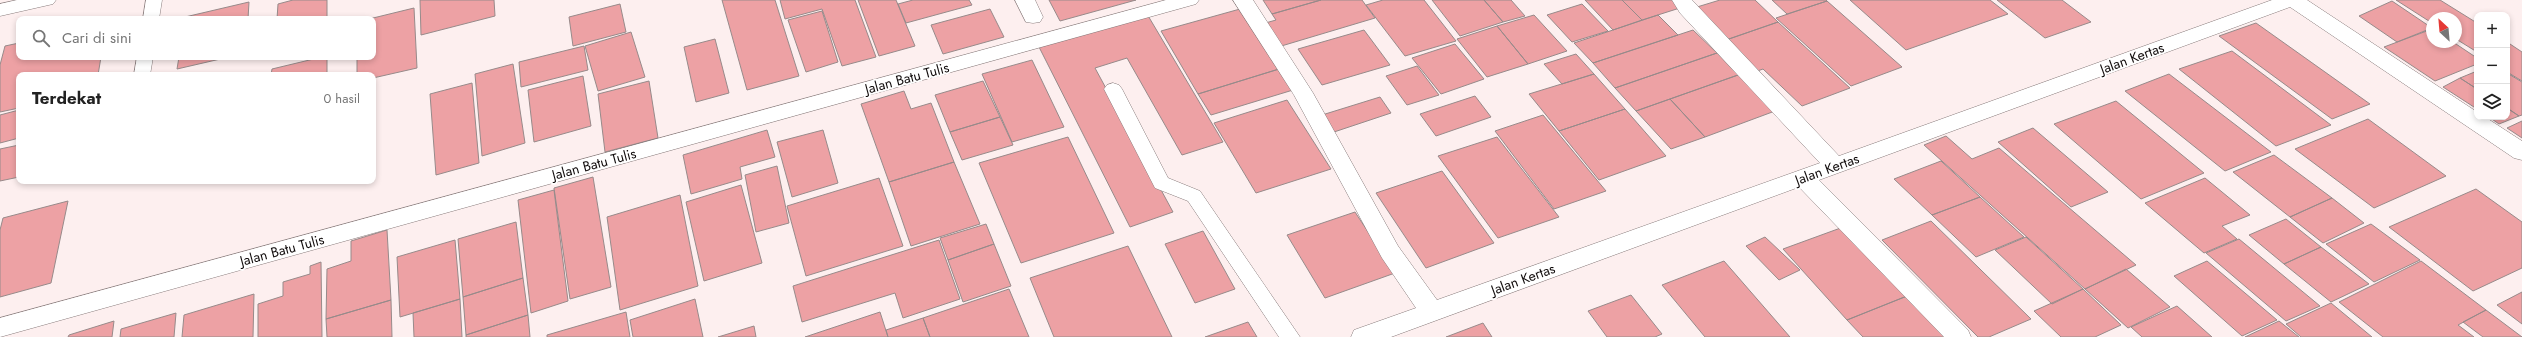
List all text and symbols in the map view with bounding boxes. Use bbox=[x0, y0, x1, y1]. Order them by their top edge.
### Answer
north arrow bbox=[2426, 12, 2462, 48]
map controls bbox=[2474, 12, 2510, 120]
button: + bbox=[2474, 12, 2510, 48]
search box bbox=[16, 16, 376, 60]
icon: search bbox=[30, 27, 52, 49]
text: Cari di sini bbox=[62, 27, 132, 49]
street label: Jalan Kertas bbox=[2095, 37, 2167, 80]
button: − bbox=[2474, 48, 2510, 84]
street label: Jalan Batu Tulis bbox=[861, 57, 952, 99]
button: layers bbox=[2474, 84, 2510, 120]
text: Terdekat bbox=[32, 86, 101, 110]
text: 0 hasil bbox=[324, 89, 360, 108]
street label: Jalan Batu Tulis bbox=[548, 143, 639, 185]
street label: Jalan Kertas bbox=[1790, 148, 1862, 191]
street label: Jalan Batu Tulis bbox=[236, 229, 327, 271]
street label: Jalan Kertas bbox=[1486, 258, 1558, 301]

